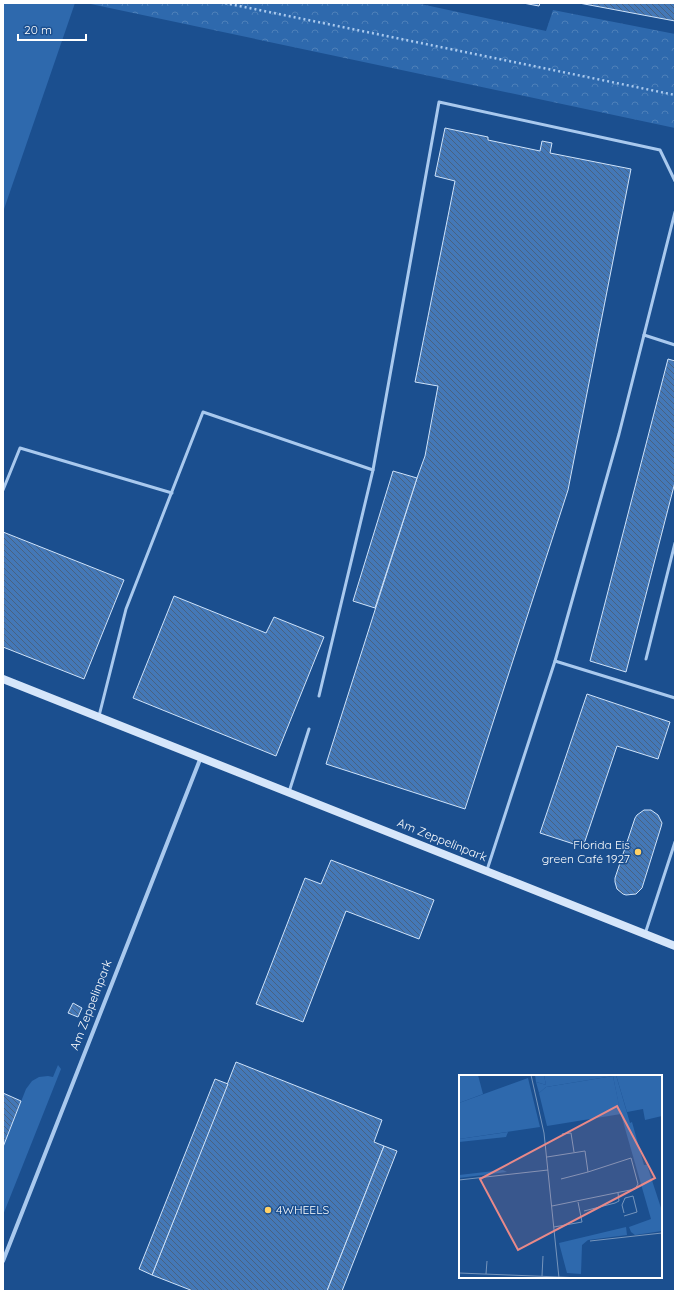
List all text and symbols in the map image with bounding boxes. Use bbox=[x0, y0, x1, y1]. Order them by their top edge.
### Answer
scale bar bbox=[18, 16, 86, 42]
text: 20 m bbox=[24, 22, 52, 37]
street label: Am Zeppelinpark bbox=[395, 815, 489, 864]
place label: Florida Eis green Café 1927 bbox=[542, 837, 630, 866]
marker: Florida Eis green Café 1927 bbox=[633, 847, 643, 857]
street label: Am Zeppelinpark bbox=[66, 958, 115, 1052]
inset map bbox=[459, 1075, 662, 1278]
place label: 4WHEELS bbox=[276, 1202, 330, 1217]
marker: 4WHEELS bbox=[263, 1205, 273, 1215]

